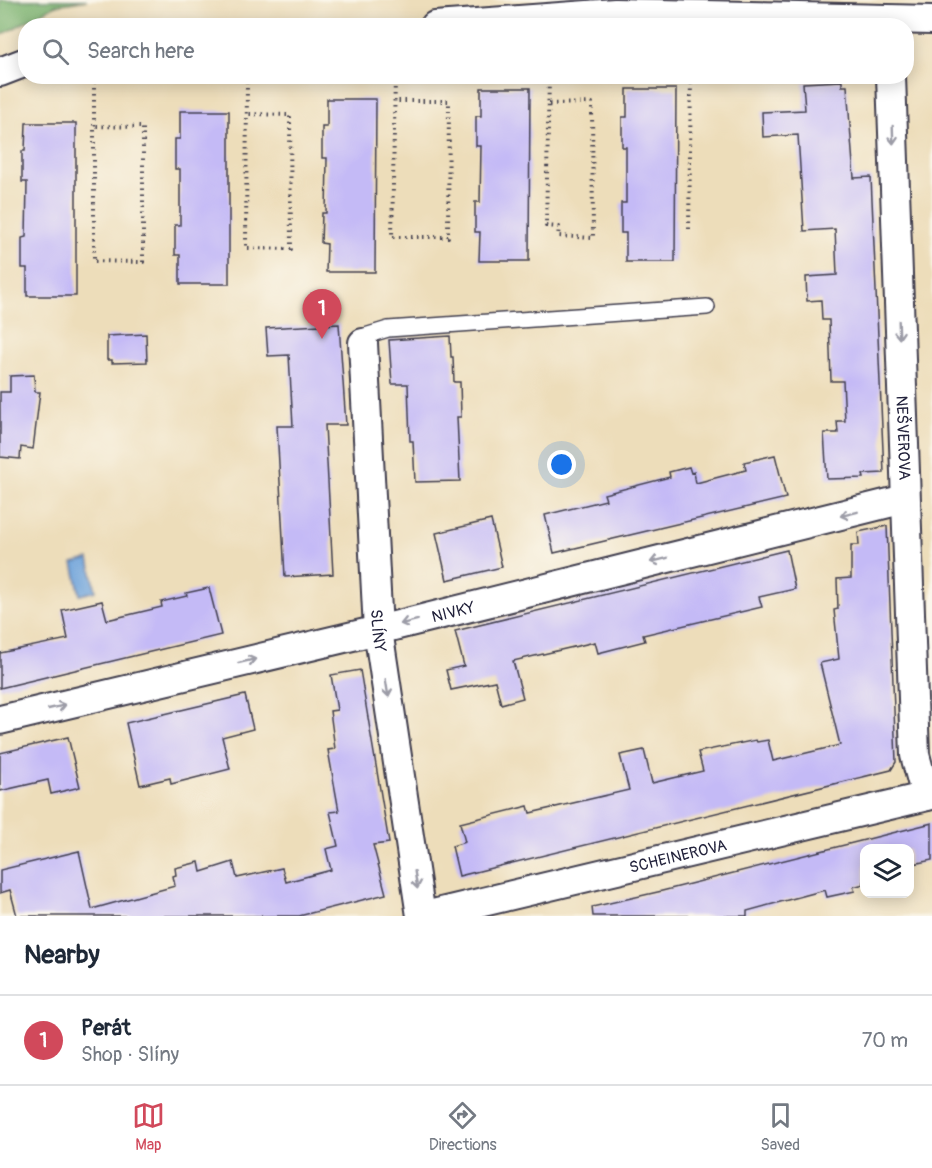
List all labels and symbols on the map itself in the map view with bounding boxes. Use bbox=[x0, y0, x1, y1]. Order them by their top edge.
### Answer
one-way arrow bbox=[887, 124, 898, 144]
pin: 1 bbox=[302, 290, 342, 339]
one-way arrow bbox=[894, 319, 905, 339]
street label: NEŠVEROVA bbox=[891, 395, 914, 481]
your location bbox=[547, 450, 576, 479]
one-way arrow bbox=[839, 508, 858, 520]
one-way arrow bbox=[650, 555, 669, 567]
street label: NIVKY bbox=[430, 597, 477, 627]
street label: SLÍNY bbox=[366, 609, 390, 654]
one-way arrow bbox=[400, 617, 419, 629]
one-way arrow bbox=[237, 655, 256, 667]
one-way arrow bbox=[382, 677, 393, 697]
one-way arrow bbox=[47, 700, 66, 712]
street label: SCHEINEROVA bbox=[627, 835, 729, 878]
one-way arrow bbox=[411, 870, 422, 890]

